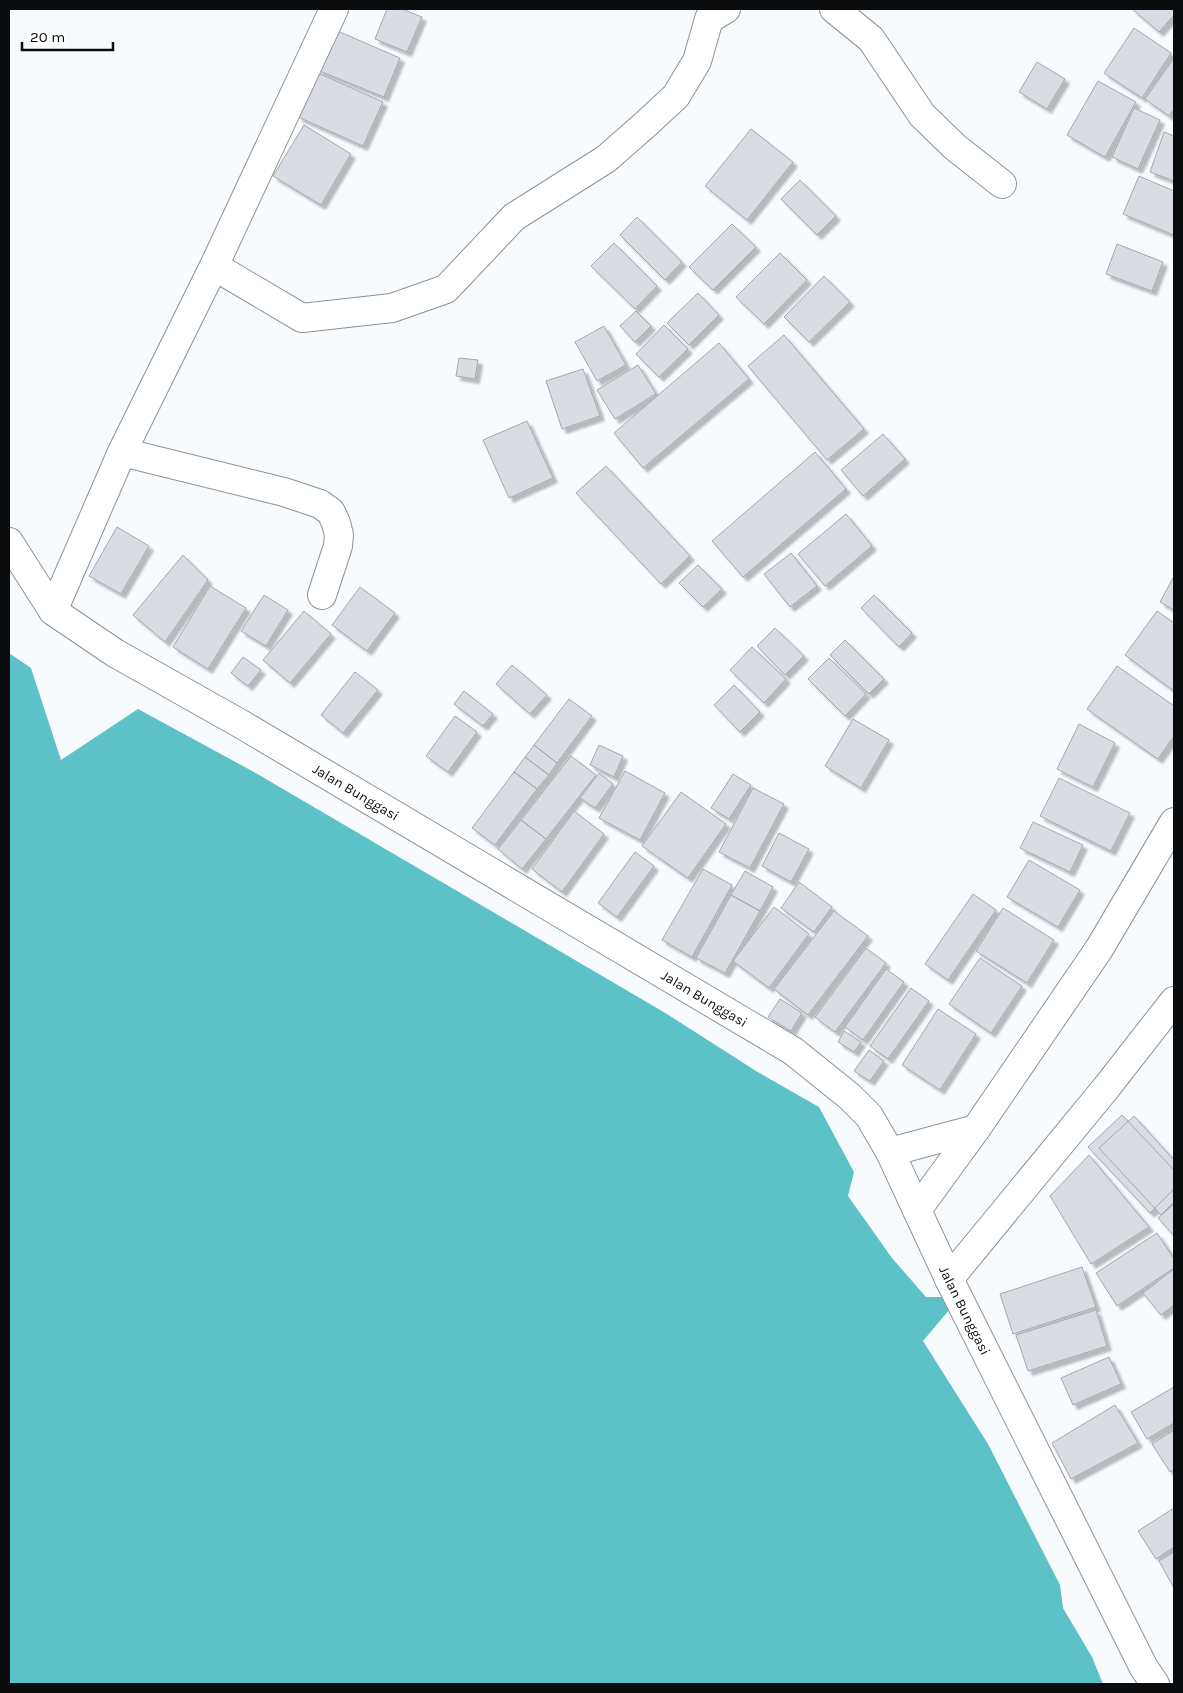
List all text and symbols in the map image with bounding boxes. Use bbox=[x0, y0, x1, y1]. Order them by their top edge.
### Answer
scale bar bbox=[22, 20, 114, 52]
text: 20 m bbox=[30, 28, 65, 46]
street label: Jalan Bunggasi bbox=[309, 760, 402, 825]
street label: Jalan Bunggasi bbox=[658, 967, 750, 1031]
street label: Jalan Bunggasi bbox=[935, 1263, 994, 1358]

